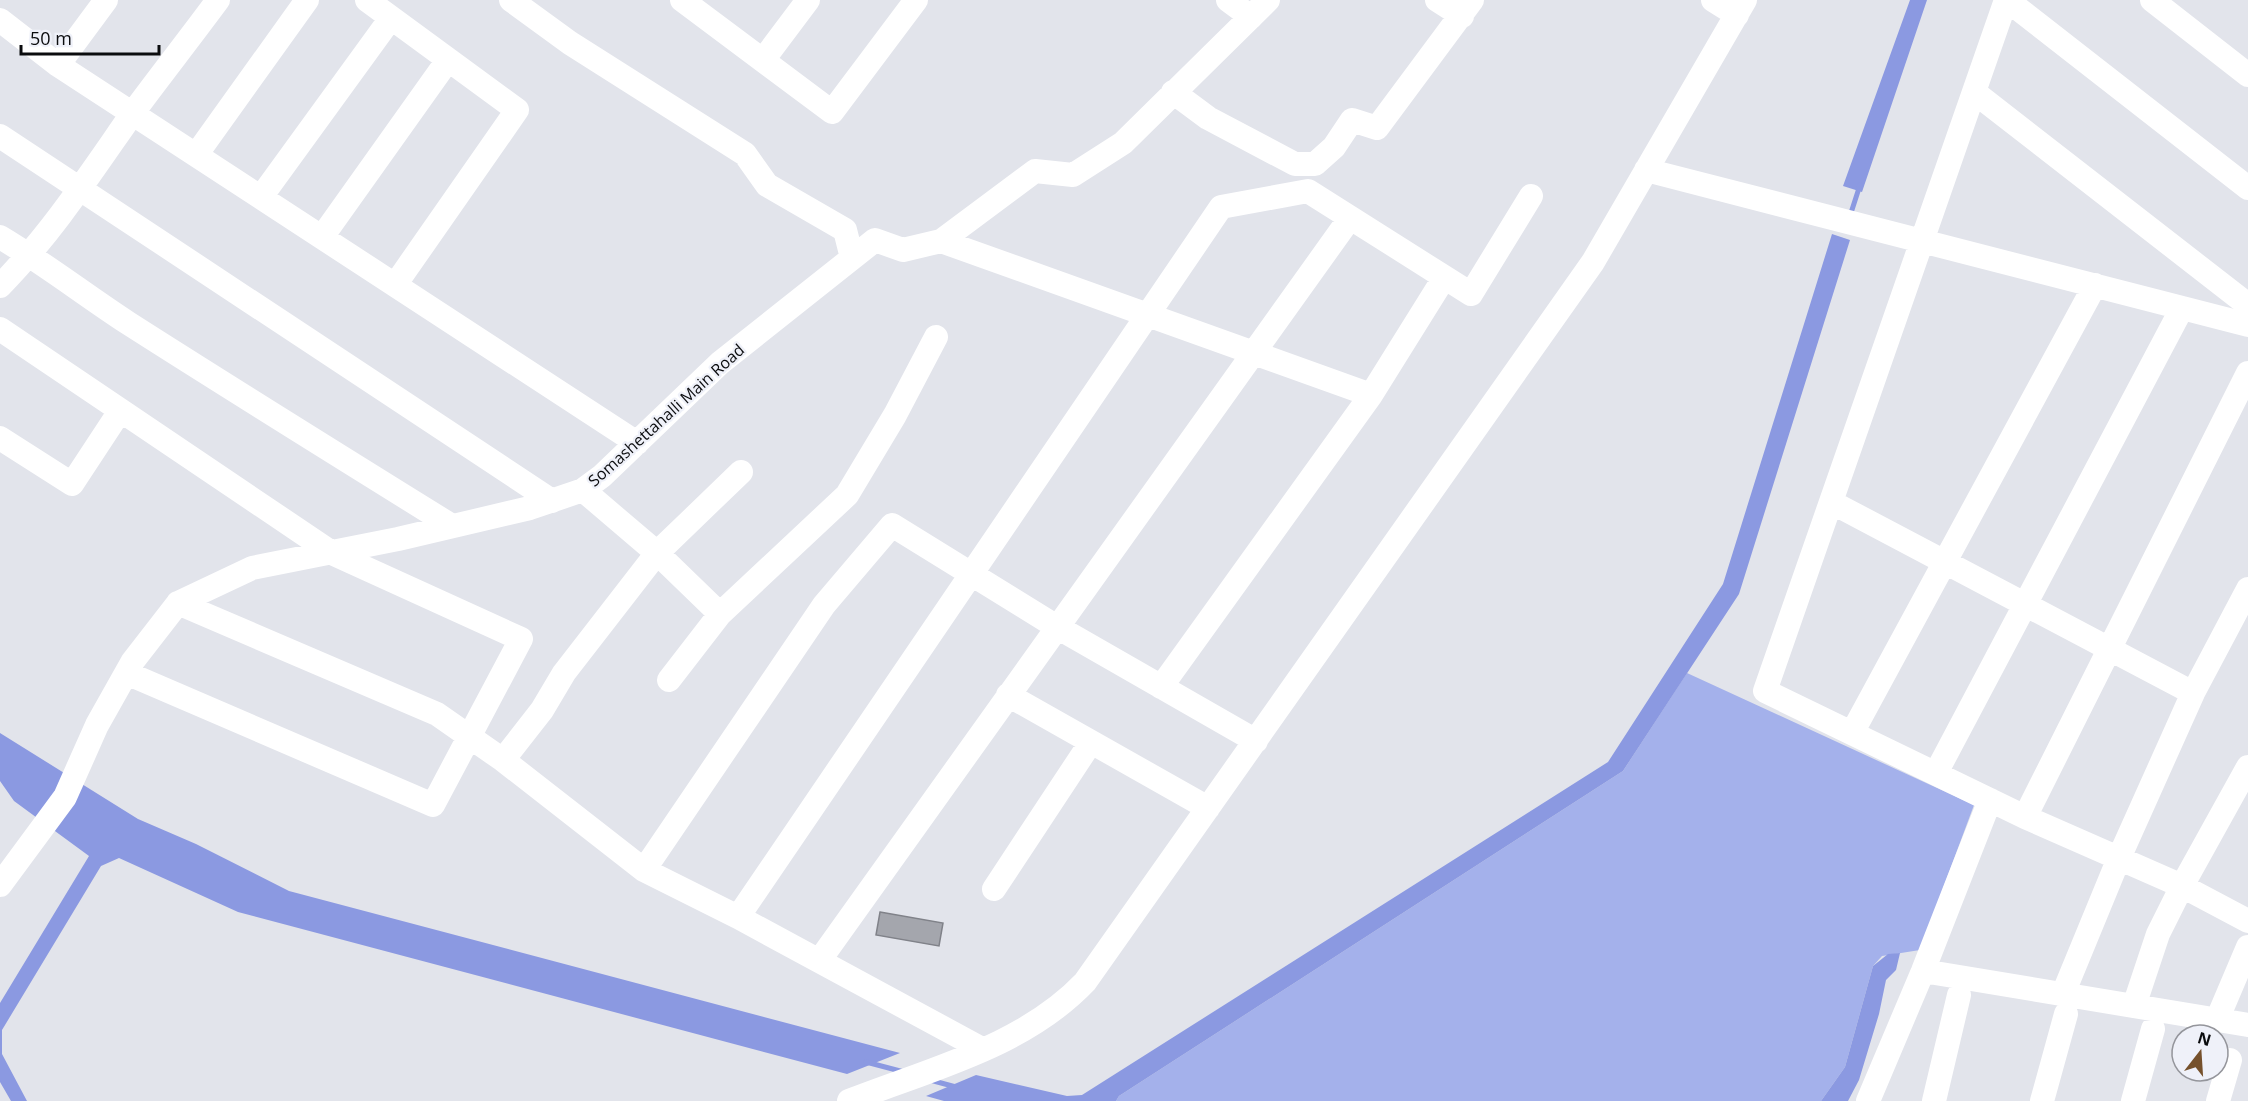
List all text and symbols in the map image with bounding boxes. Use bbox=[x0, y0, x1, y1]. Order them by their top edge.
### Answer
scale bar bbox=[21, 18, 159, 56]
text: 50 m bbox=[30, 26, 72, 50]
street label: Somashettahalli Main Road bbox=[583, 339, 749, 491]
north arrow bbox=[2170, 1023, 2230, 1083]
text: N bbox=[2195, 1026, 2214, 1051]

